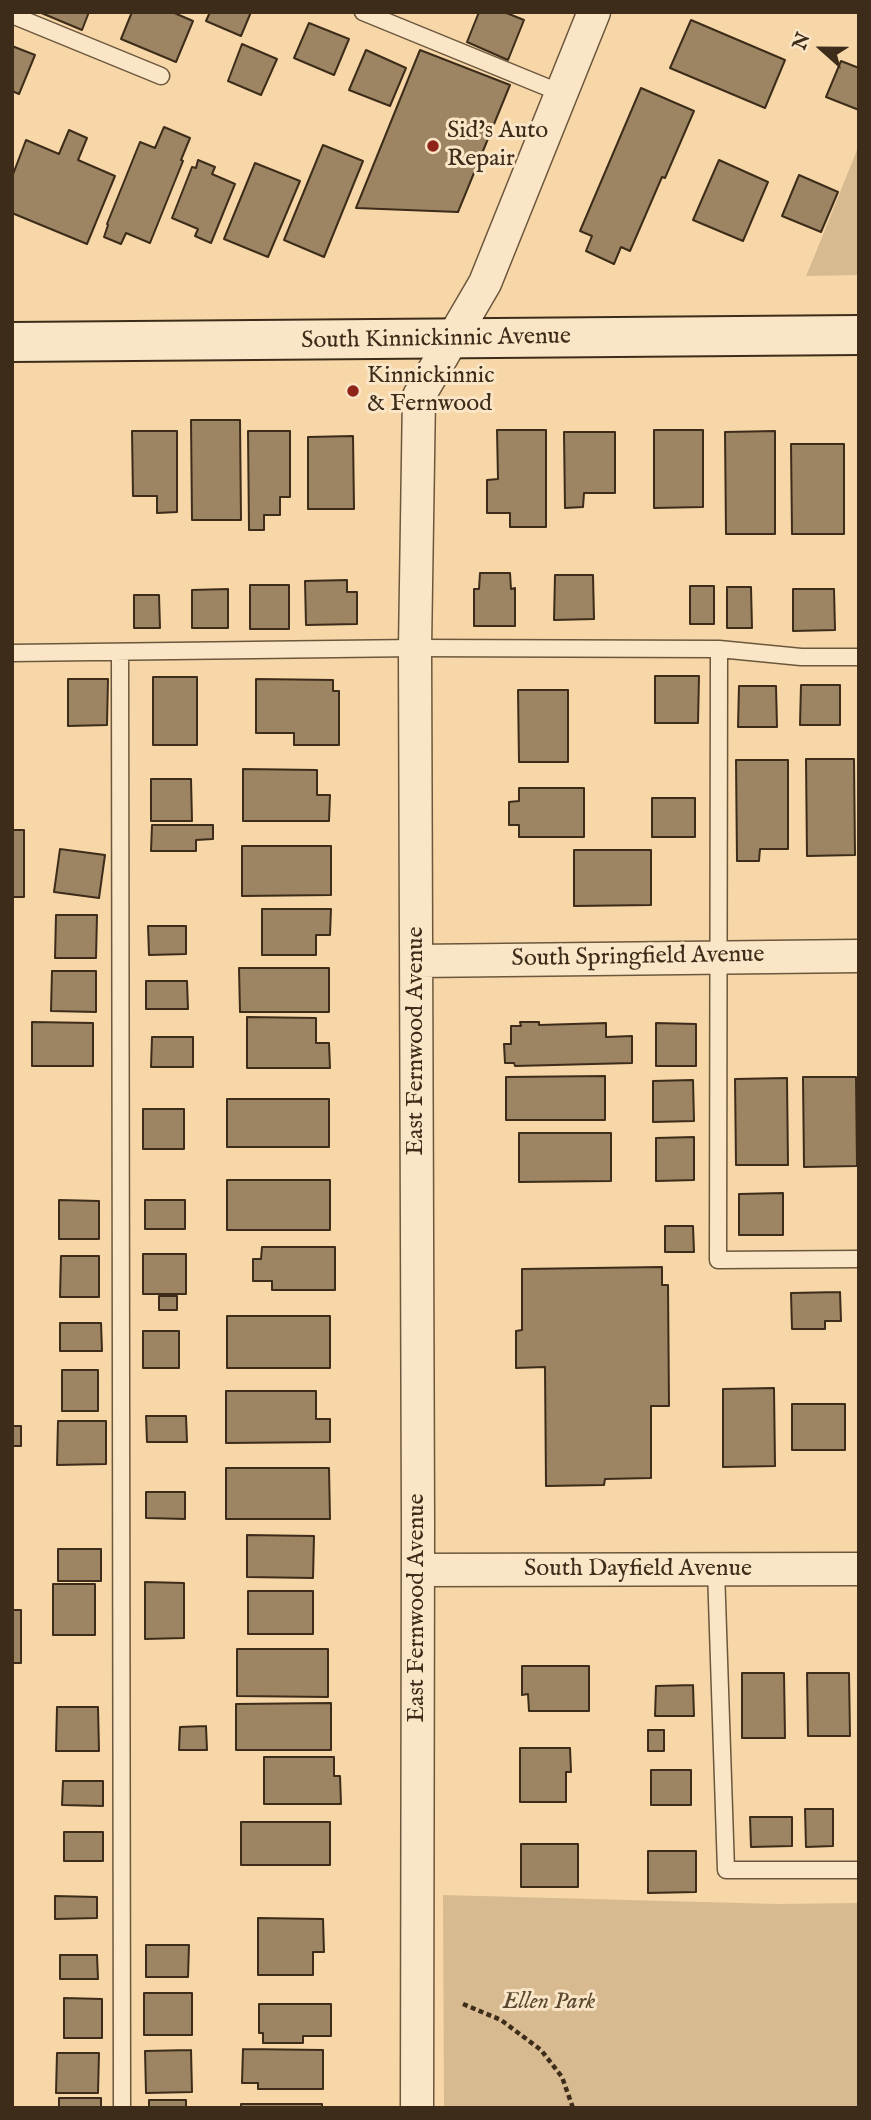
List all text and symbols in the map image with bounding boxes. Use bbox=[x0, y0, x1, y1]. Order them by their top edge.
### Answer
north arrow bbox=[787, 14, 857, 84]
text: N bbox=[788, 30, 817, 53]
place label: Sid's Auto Repair bbox=[447, 118, 548, 174]
marker: Sid's Auto Repair bbox=[425, 138, 441, 154]
street label: South Kinnickinnic Avenue bbox=[301, 323, 571, 357]
place label: Kinnickinnic & Fernwood bbox=[367, 363, 494, 419]
marker: Kinnickinnic & Fernwood bbox=[345, 383, 361, 399]
street label: East Fernwood Avenue bbox=[403, 926, 431, 1156]
street label: South Springfield Avenue bbox=[511, 941, 765, 975]
street label: East Fernwood Avenue bbox=[404, 1493, 432, 1723]
street label: South Dayfield Avenue bbox=[524, 1556, 752, 1584]
park label: Ellen Park bbox=[503, 1989, 595, 2017]

